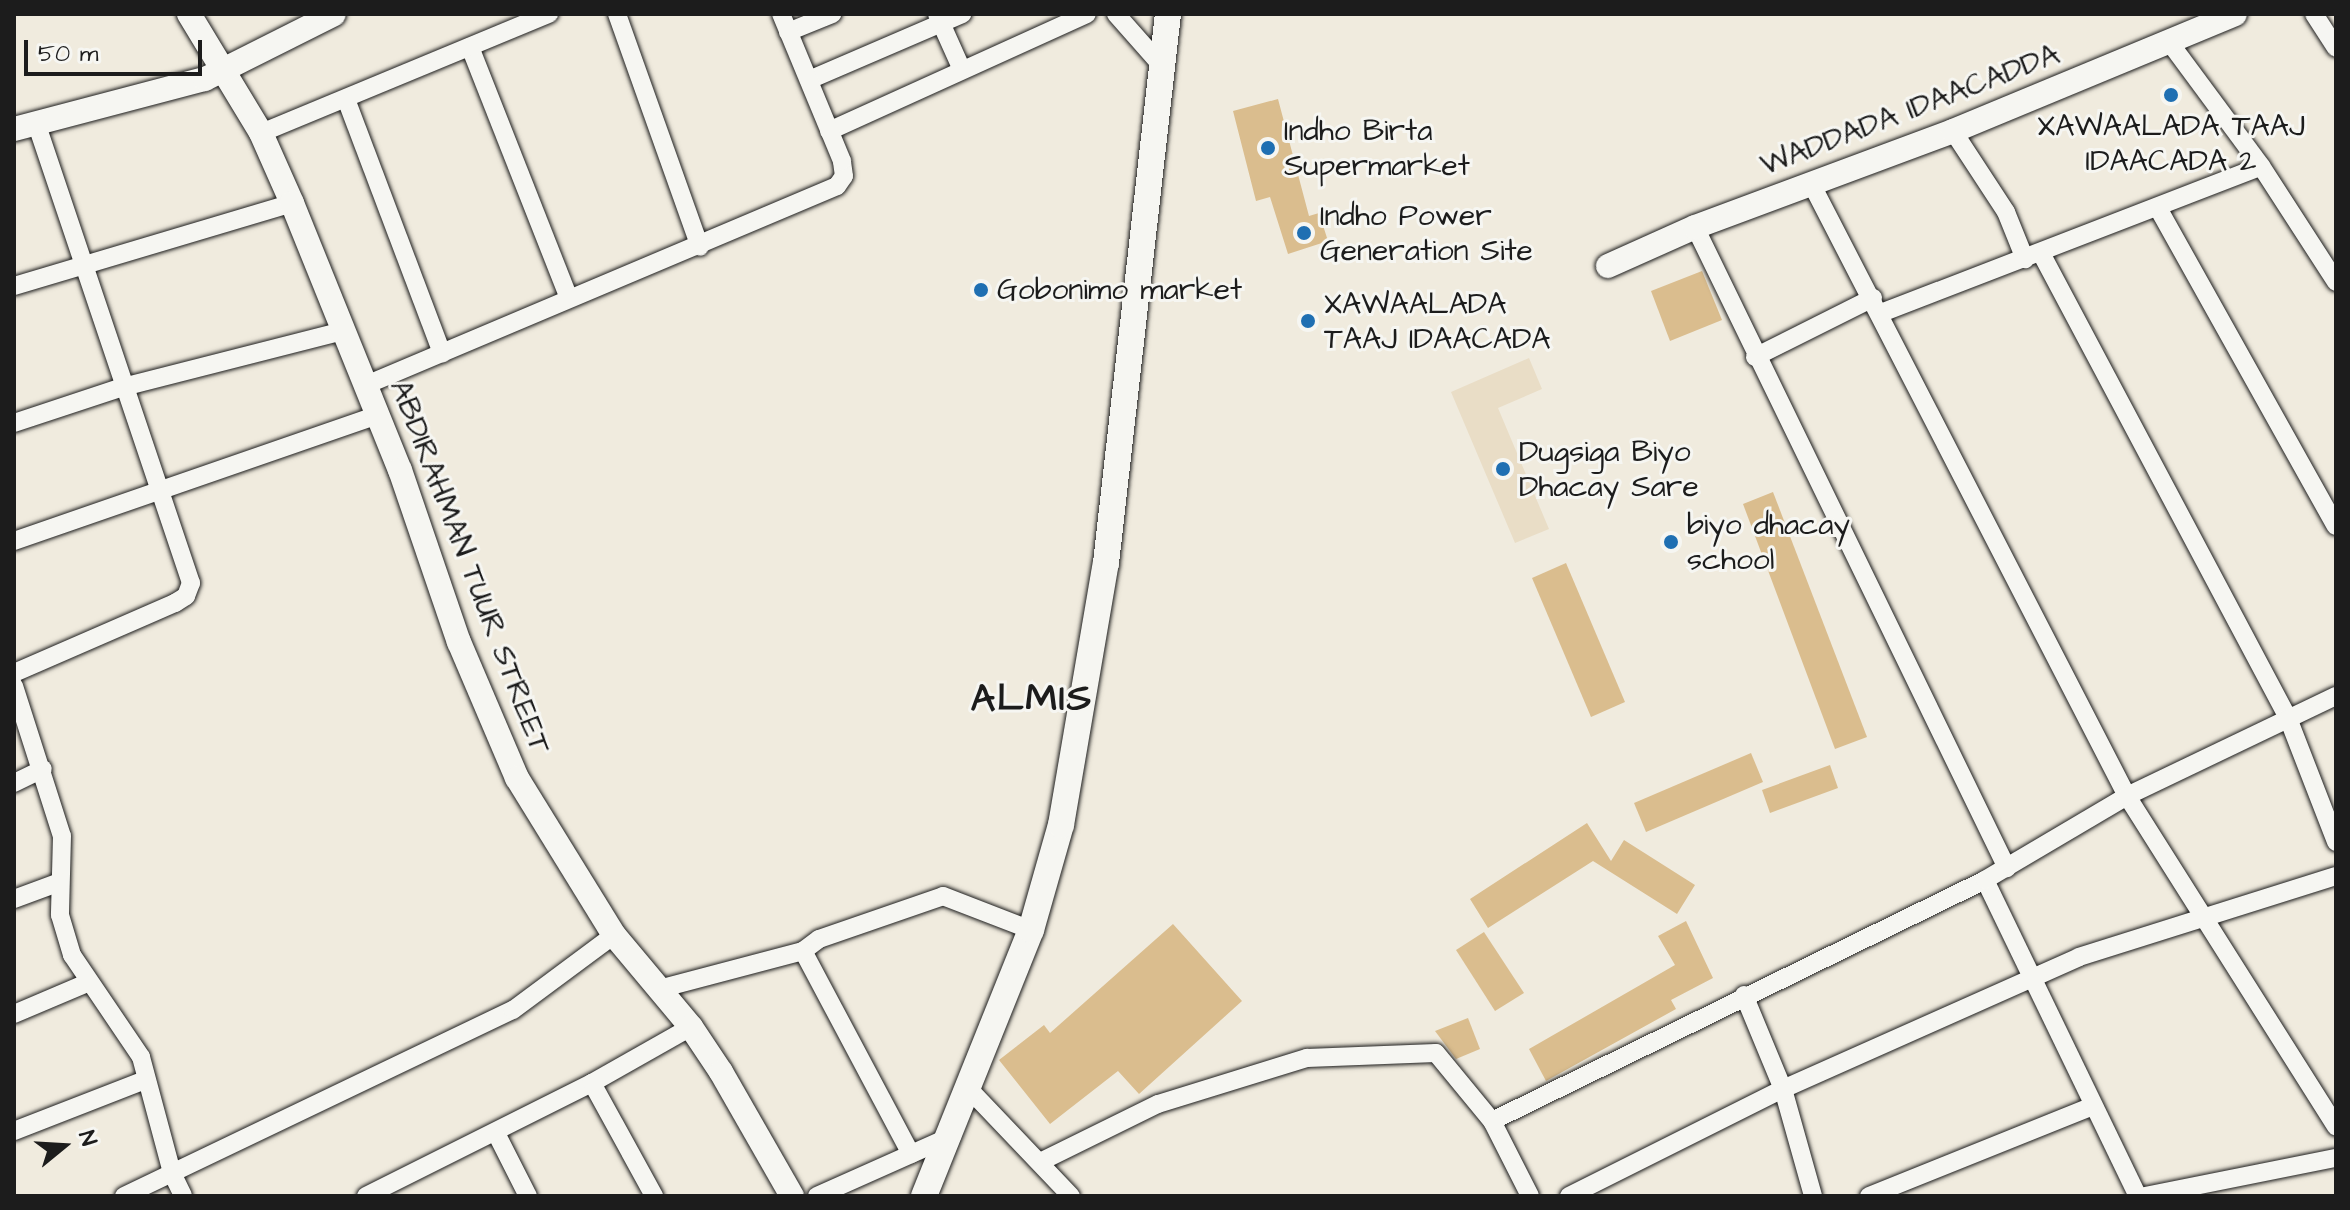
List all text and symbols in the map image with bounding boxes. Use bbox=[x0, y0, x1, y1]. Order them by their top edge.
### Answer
scale bar bbox=[28, 24, 206, 74]
street label: WADDADA IDAACADDA bbox=[1755, 36, 2065, 184]
text: 50 m bbox=[38, 37, 98, 71]
marker: XAWAALADA TAAJ IDAACADA 2 bbox=[2162, 86, 2180, 104]
place label: XAWAALADA TAAJ IDAACADA 2 bbox=[2037, 108, 2305, 178]
place label: Indho Birta Supermarket bbox=[1284, 113, 1470, 184]
marker: Indho Birta Supermarket bbox=[1259, 139, 1277, 157]
place label: Indho Power Generation Site bbox=[1320, 198, 1533, 268]
marker: Indho Power Generation Site bbox=[1295, 224, 1313, 242]
place label: Gobonimo market bbox=[997, 272, 1242, 308]
marker: Gobonimo market bbox=[972, 281, 990, 299]
place label: XAWAALADA TAAJ IDAACADA bbox=[1324, 286, 1551, 356]
marker: XAWAALADA TAAJ IDAACADA bbox=[1299, 312, 1317, 330]
street label: ABDIRAHMAN TUUR STREET bbox=[382, 375, 558, 759]
place label: Dugsiga Biyo Dhacay Sare bbox=[1519, 434, 1699, 504]
marker: Dugsiga Biyo Dhacay Sare bbox=[1494, 460, 1512, 478]
place label: biyo dhacay school bbox=[1687, 507, 1850, 578]
marker: biyo dhacay school bbox=[1662, 533, 1680, 551]
district label: ALMIS bbox=[971, 677, 1093, 723]
north arrow bbox=[24, 1106, 104, 1186]
text: N bbox=[70, 1127, 104, 1150]

